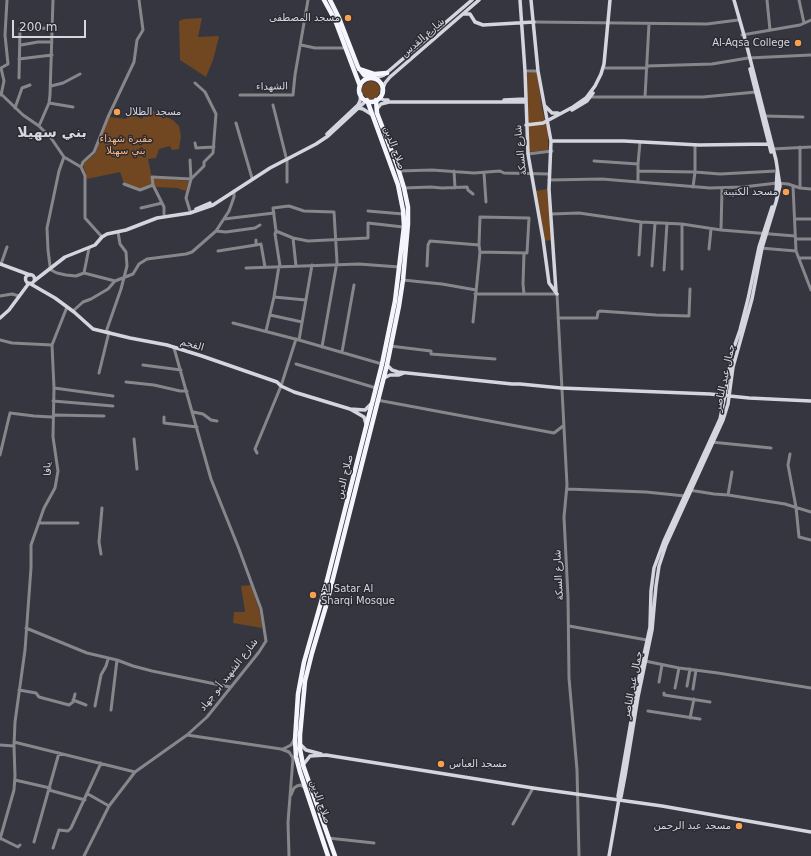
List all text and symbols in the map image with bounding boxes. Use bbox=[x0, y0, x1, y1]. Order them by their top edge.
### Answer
scale bar bbox=[14, 12, 88, 38]
place label: مسجد المصطفى bbox=[269, 12, 340, 24]
marker: مسجد المصطفى bbox=[343, 13, 353, 23]
street label: شارع القدس bbox=[399, 16, 447, 60]
text: 200 m bbox=[19, 20, 57, 34]
place label: Al-Aqsa College bbox=[712, 37, 790, 49]
marker: Al-Aqsa College bbox=[793, 38, 803, 48]
street label: الشهداء bbox=[256, 81, 288, 93]
place label: مسجد الظلال bbox=[125, 106, 181, 118]
marker: مسجد الظلال bbox=[112, 107, 122, 117]
street label: شارع السكة bbox=[512, 124, 530, 176]
district label: بني سهيلا bbox=[17, 125, 87, 141]
street label: صلاح الدين bbox=[381, 125, 407, 171]
park label: مقبرة شهداء بني سهيلا bbox=[99, 133, 153, 156]
place label: مسجد الكتيبة bbox=[723, 186, 778, 198]
marker: مسجد الكتيبة bbox=[781, 187, 791, 197]
street label: الفجم bbox=[179, 336, 205, 354]
street label: جمال عبد الناصر bbox=[712, 343, 738, 413]
street label: صلاح الدين bbox=[334, 453, 356, 501]
street label: يافا bbox=[42, 462, 54, 476]
street label: شارع السكة bbox=[552, 549, 566, 601]
place label: Al Satar Al Sharqi Mosque bbox=[321, 583, 395, 606]
marker: Al Satar Al Sharqi Mosque bbox=[308, 590, 318, 600]
street label: شارع الشهيد أبو جهاد bbox=[197, 636, 261, 714]
street label: جمال عبد الناصر bbox=[621, 650, 645, 720]
place label: مسجد العباس bbox=[449, 758, 507, 770]
marker: مسجد العباس bbox=[436, 759, 446, 769]
street label: صلاح الدين bbox=[307, 779, 333, 825]
place label: مسجد عبد الرحمن bbox=[654, 820, 731, 832]
marker: مسجد عبد الرحمن bbox=[734, 821, 744, 831]

